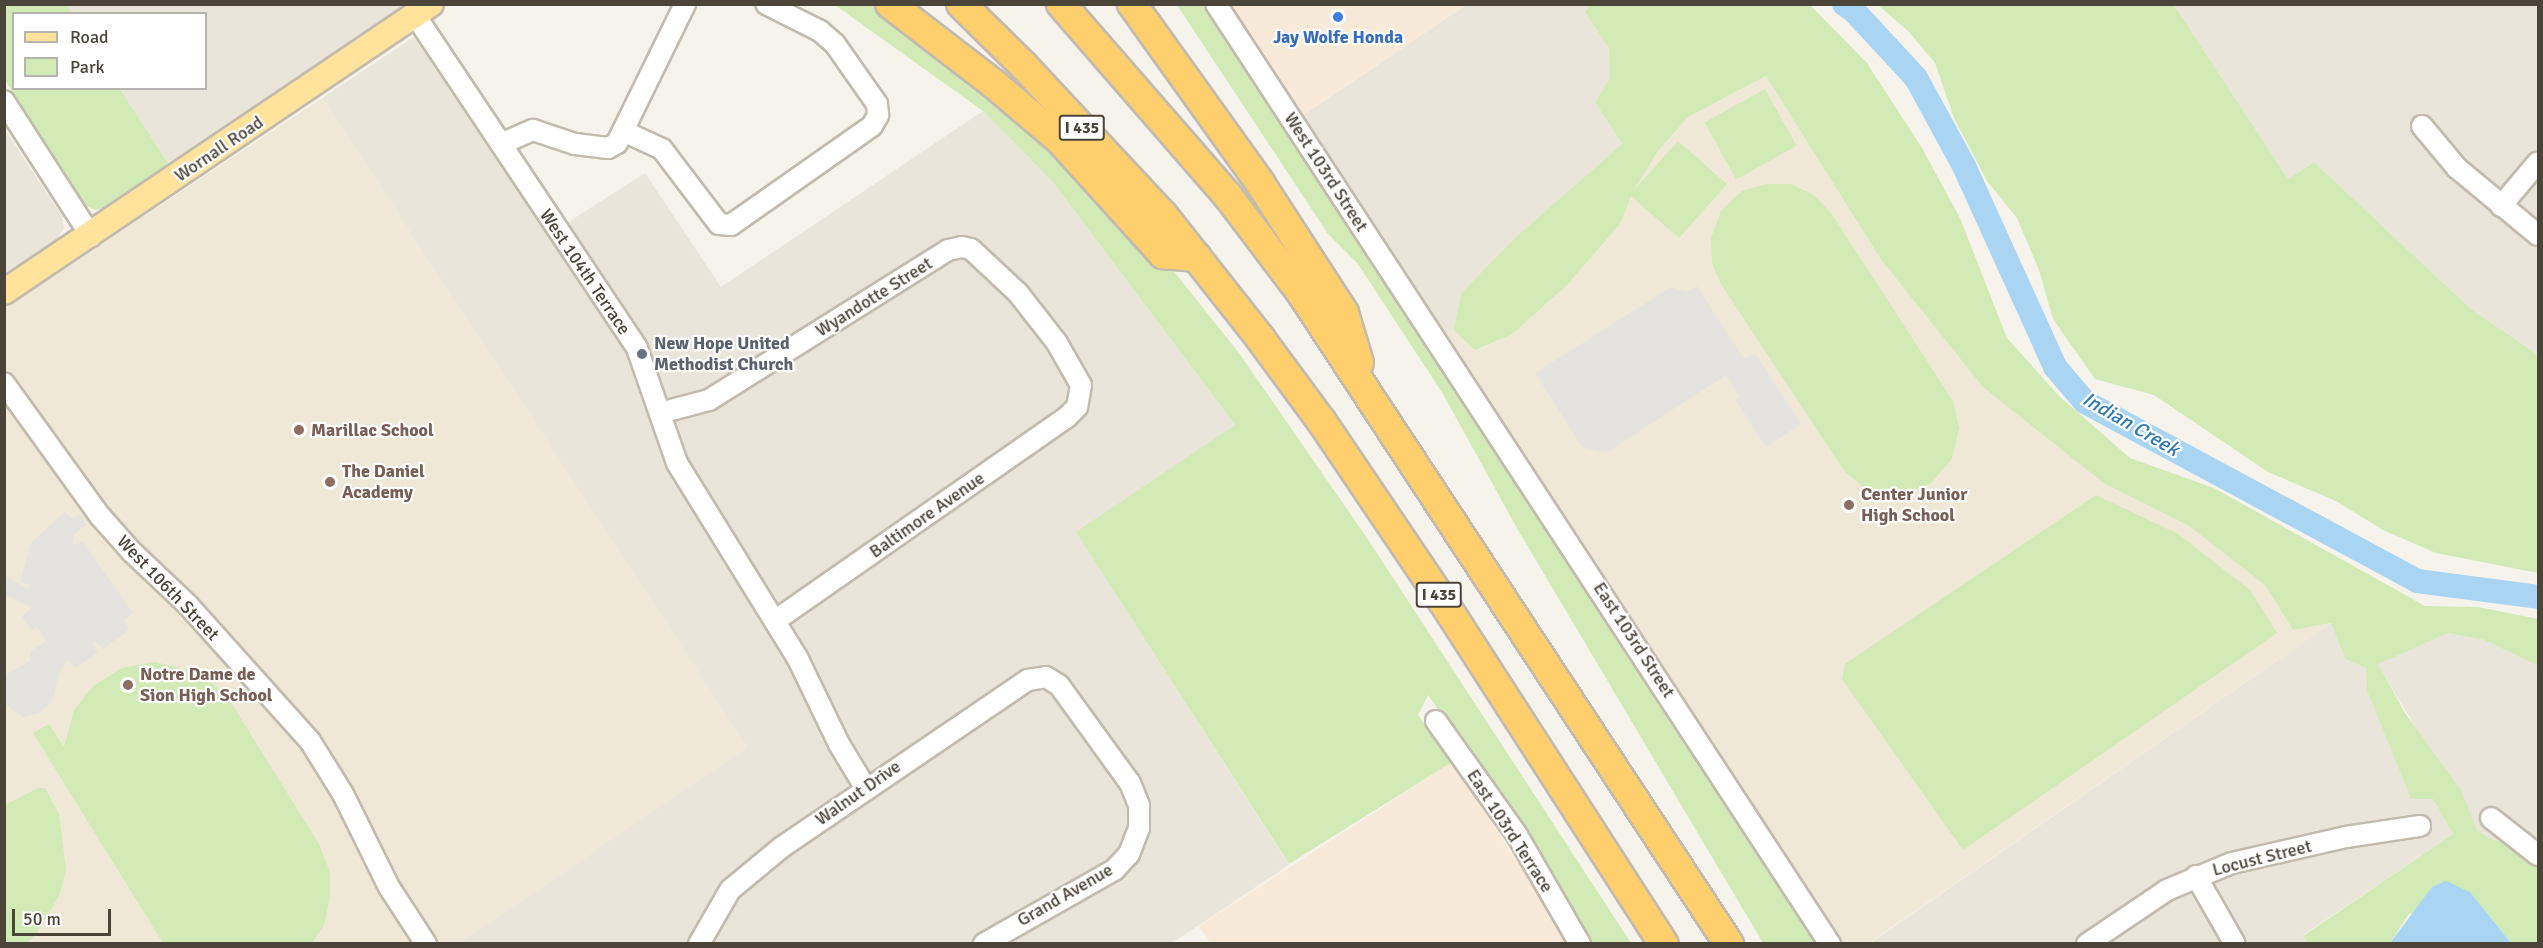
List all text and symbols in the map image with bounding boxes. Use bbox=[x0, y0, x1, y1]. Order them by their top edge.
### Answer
marker: Jay Wolfe Honda bbox=[1331, 10, 1345, 24]
legend bbox=[12, 12, 207, 90]
text: Road bbox=[70, 26, 109, 48]
place label: Jay Wolfe Honda bbox=[1273, 26, 1403, 48]
text: Park bbox=[70, 56, 105, 78]
street label: West 103rd Street bbox=[1279, 108, 1373, 236]
street label: Wornall Road bbox=[171, 111, 267, 187]
road number: I 435 bbox=[1058, 115, 1106, 141]
street label: West 104th Terrace bbox=[535, 205, 635, 339]
street label: Wyandotte Street bbox=[812, 252, 936, 342]
place label: New Hope United Methodist Church bbox=[654, 333, 793, 376]
marker: New Hope United Methodist Church bbox=[635, 347, 649, 361]
water label: Indian Creek bbox=[2079, 387, 2183, 461]
place label: Marillac School bbox=[311, 419, 434, 441]
marker: Marillac School bbox=[292, 423, 306, 437]
place label: The Daniel Academy bbox=[342, 461, 425, 504]
street label: Baltimore Avenue bbox=[865, 467, 989, 563]
marker: The Daniel Academy bbox=[323, 475, 337, 489]
place label: Center Junior High School bbox=[1861, 484, 1967, 526]
marker: Center Junior High School bbox=[1842, 498, 1856, 512]
street label: West 106th Street bbox=[112, 531, 224, 645]
street label: East 103rd Street bbox=[1589, 578, 1679, 702]
road number: I 435 bbox=[1415, 582, 1463, 608]
place label: Notre Dame de Sion High School bbox=[140, 664, 272, 706]
marker: Notre Dame de Sion High School bbox=[121, 678, 135, 692]
street label: Walnut Drive bbox=[811, 756, 905, 830]
street label: East 103rd Terrace bbox=[1462, 765, 1558, 897]
street label: Locust Street bbox=[2210, 835, 2314, 881]
street label: Grand Avenue bbox=[1013, 859, 1117, 931]
scale bar bbox=[15, 897, 114, 935]
text: 50 m bbox=[23, 908, 61, 930]

